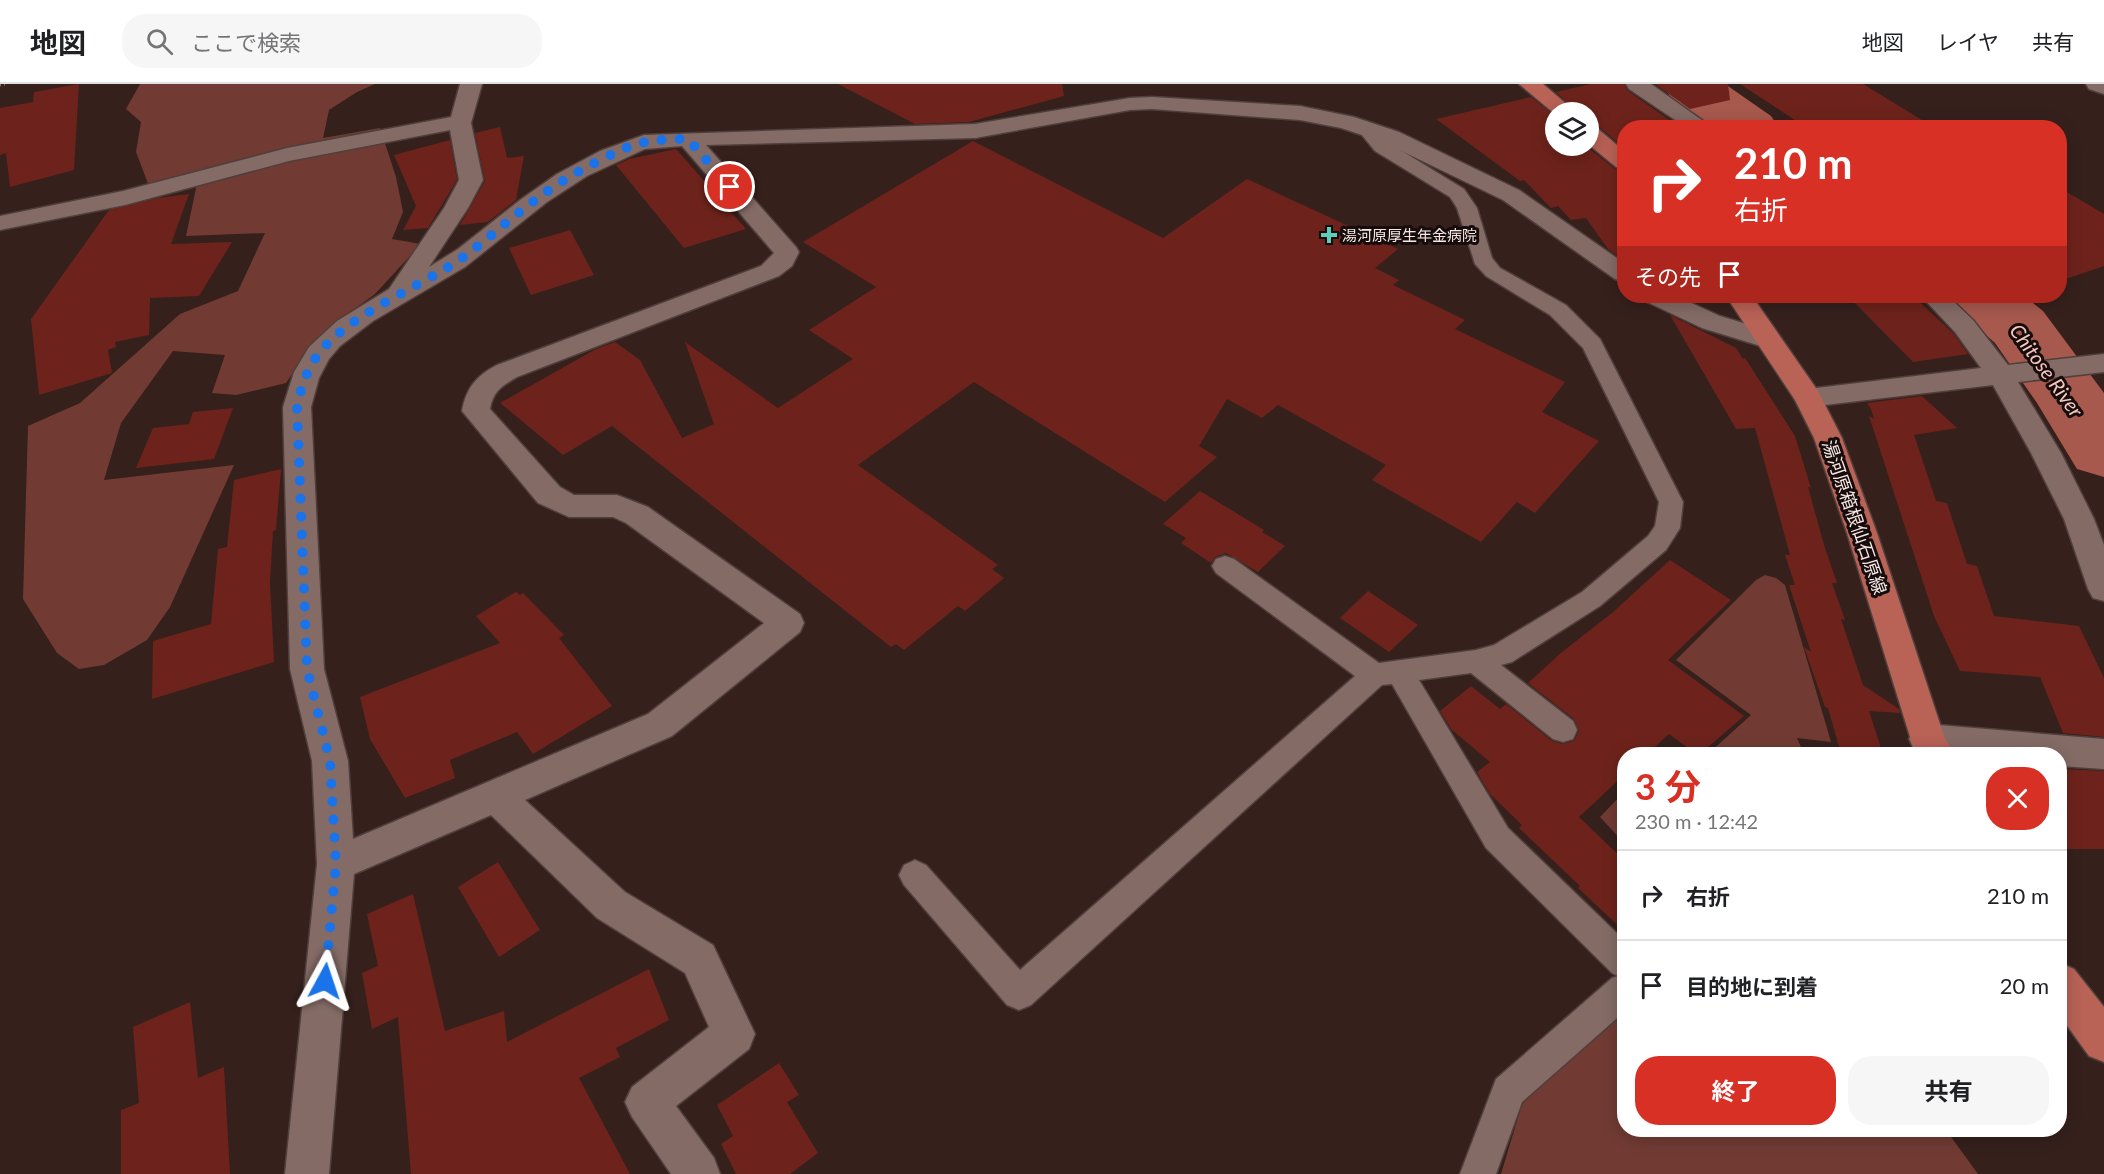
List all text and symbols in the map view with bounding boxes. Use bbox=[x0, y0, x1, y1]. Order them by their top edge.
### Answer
search box bbox=[122, 14, 542, 68]
text: 地図 bbox=[30, 25, 86, 59]
icon: search bbox=[143, 25, 176, 58]
text: ここで検索 bbox=[191, 29, 301, 56]
text: 地図 bbox=[1862, 29, 1904, 54]
text: レイヤ bbox=[1937, 29, 1999, 54]
text: 共有 bbox=[2032, 29, 2074, 54]
map controls bbox=[1545, 102, 1599, 156]
button: layers bbox=[1545, 102, 1599, 156]
text: 210 m bbox=[1734, 138, 1852, 188]
icon: right bbox=[1635, 144, 1713, 222]
pin bbox=[704, 161, 755, 212]
icon: arrive bbox=[713, 170, 746, 203]
text: 右折 bbox=[1734, 193, 1788, 226]
marker: 湯河原厚生年金病院 bbox=[1320, 226, 1338, 244]
place label: 湯河原厚生年金病院 bbox=[1342, 226, 1477, 244]
icon: arrive bbox=[1713, 258, 1746, 291]
text: その先 bbox=[1635, 263, 1701, 290]
water label: Chitose River bbox=[2005, 319, 2089, 422]
street label: 湯河原箱根仙石原線 bbox=[1818, 437, 1892, 597]
text: 3 分 bbox=[1635, 764, 1701, 808]
button: close bbox=[1986, 767, 2049, 830]
text: 230 m · 12:42 bbox=[1635, 809, 1758, 833]
icon: right bbox=[1635, 879, 1668, 912]
text: 210 m bbox=[1987, 882, 2049, 909]
text: 右折 bbox=[1686, 883, 1730, 910]
position arrow bbox=[293, 949, 357, 1013]
icon: arrive bbox=[1635, 969, 1668, 1002]
text: 20 m bbox=[2000, 972, 2049, 999]
text: 目的地に到着 bbox=[1686, 973, 1818, 1000]
button: 終了 bbox=[1635, 1056, 1836, 1125]
button: 共有 bbox=[1848, 1056, 2049, 1125]

